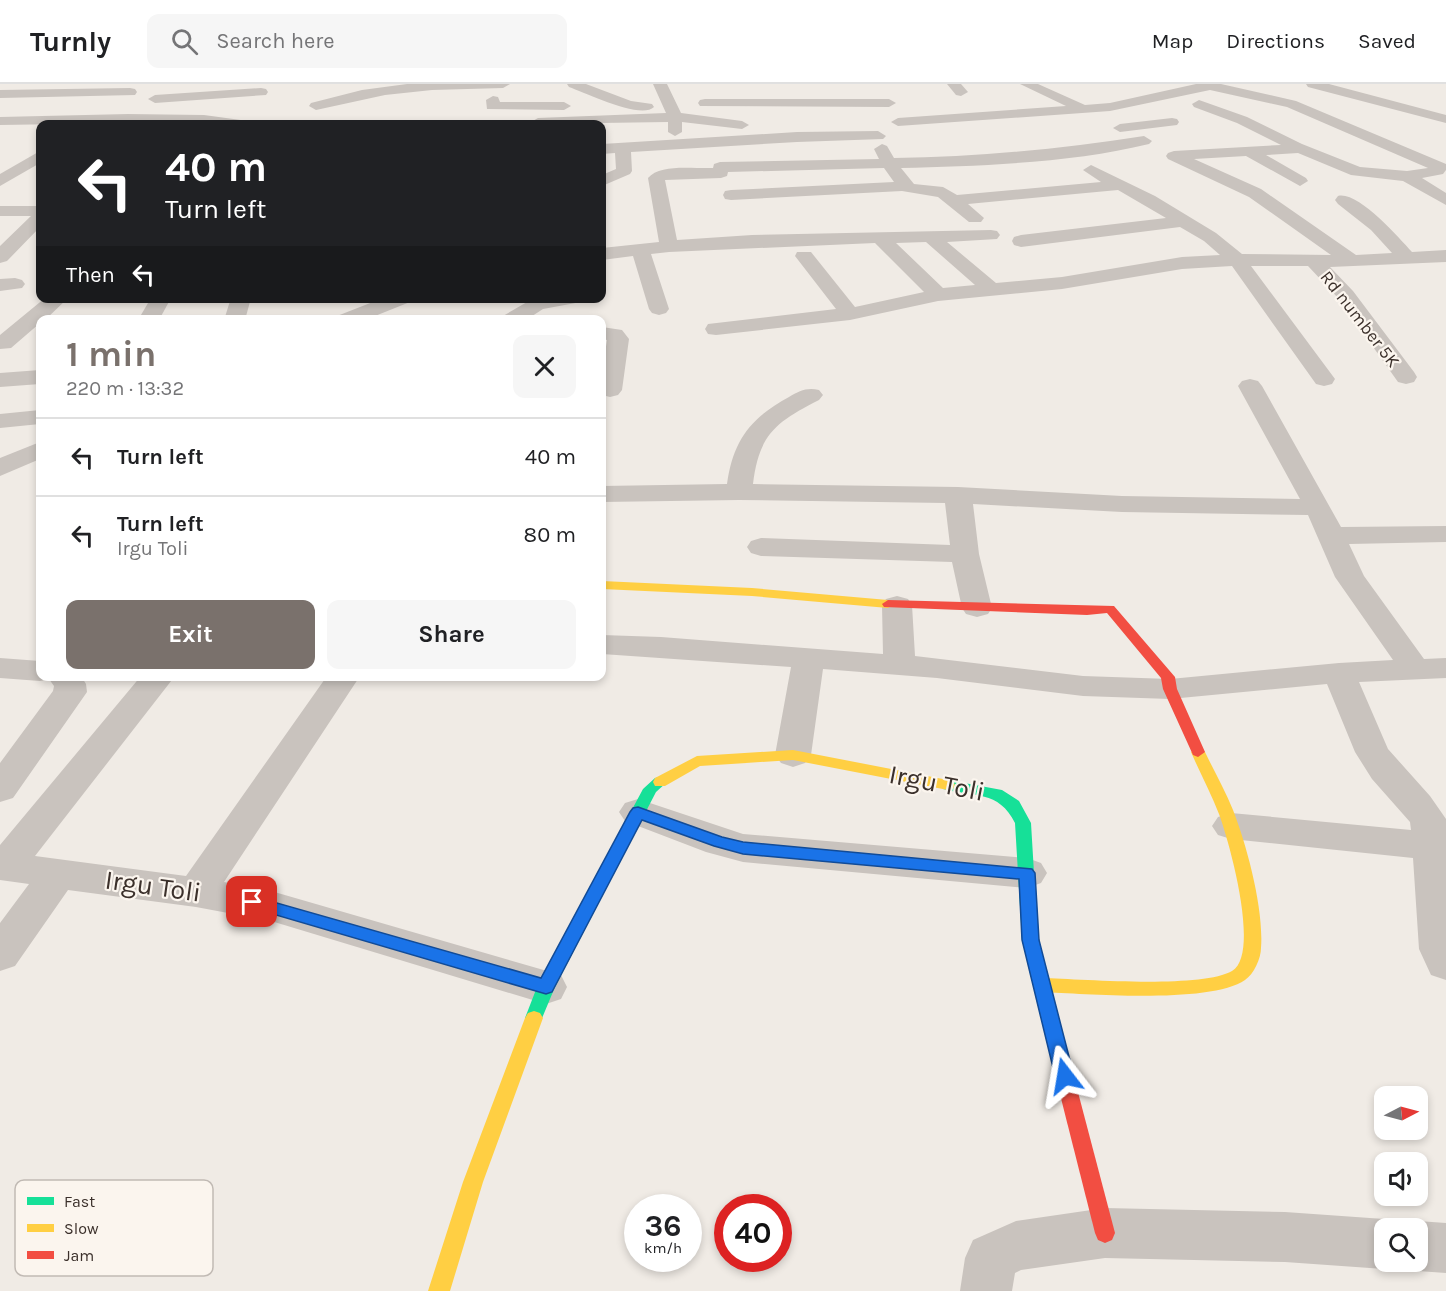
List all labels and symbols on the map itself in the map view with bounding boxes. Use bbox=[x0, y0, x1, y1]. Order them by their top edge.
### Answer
street label: Rd number 5K bbox=[1316, 266, 1405, 372]
street label: Irgu Toli bbox=[887, 758, 987, 808]
street label: Irgu Toli bbox=[103, 863, 203, 909]
pin bbox=[226, 876, 277, 927]
position arrow bbox=[1033, 1044, 1097, 1108]
north arrow bbox=[1374, 1086, 1428, 1140]
legend bbox=[15, 1180, 213, 1276]
text: Fast bbox=[64, 1192, 95, 1211]
speed limit sign: 40 bbox=[714, 1194, 792, 1272]
text: Slow bbox=[64, 1219, 99, 1238]
text: Jam bbox=[64, 1246, 94, 1265]

